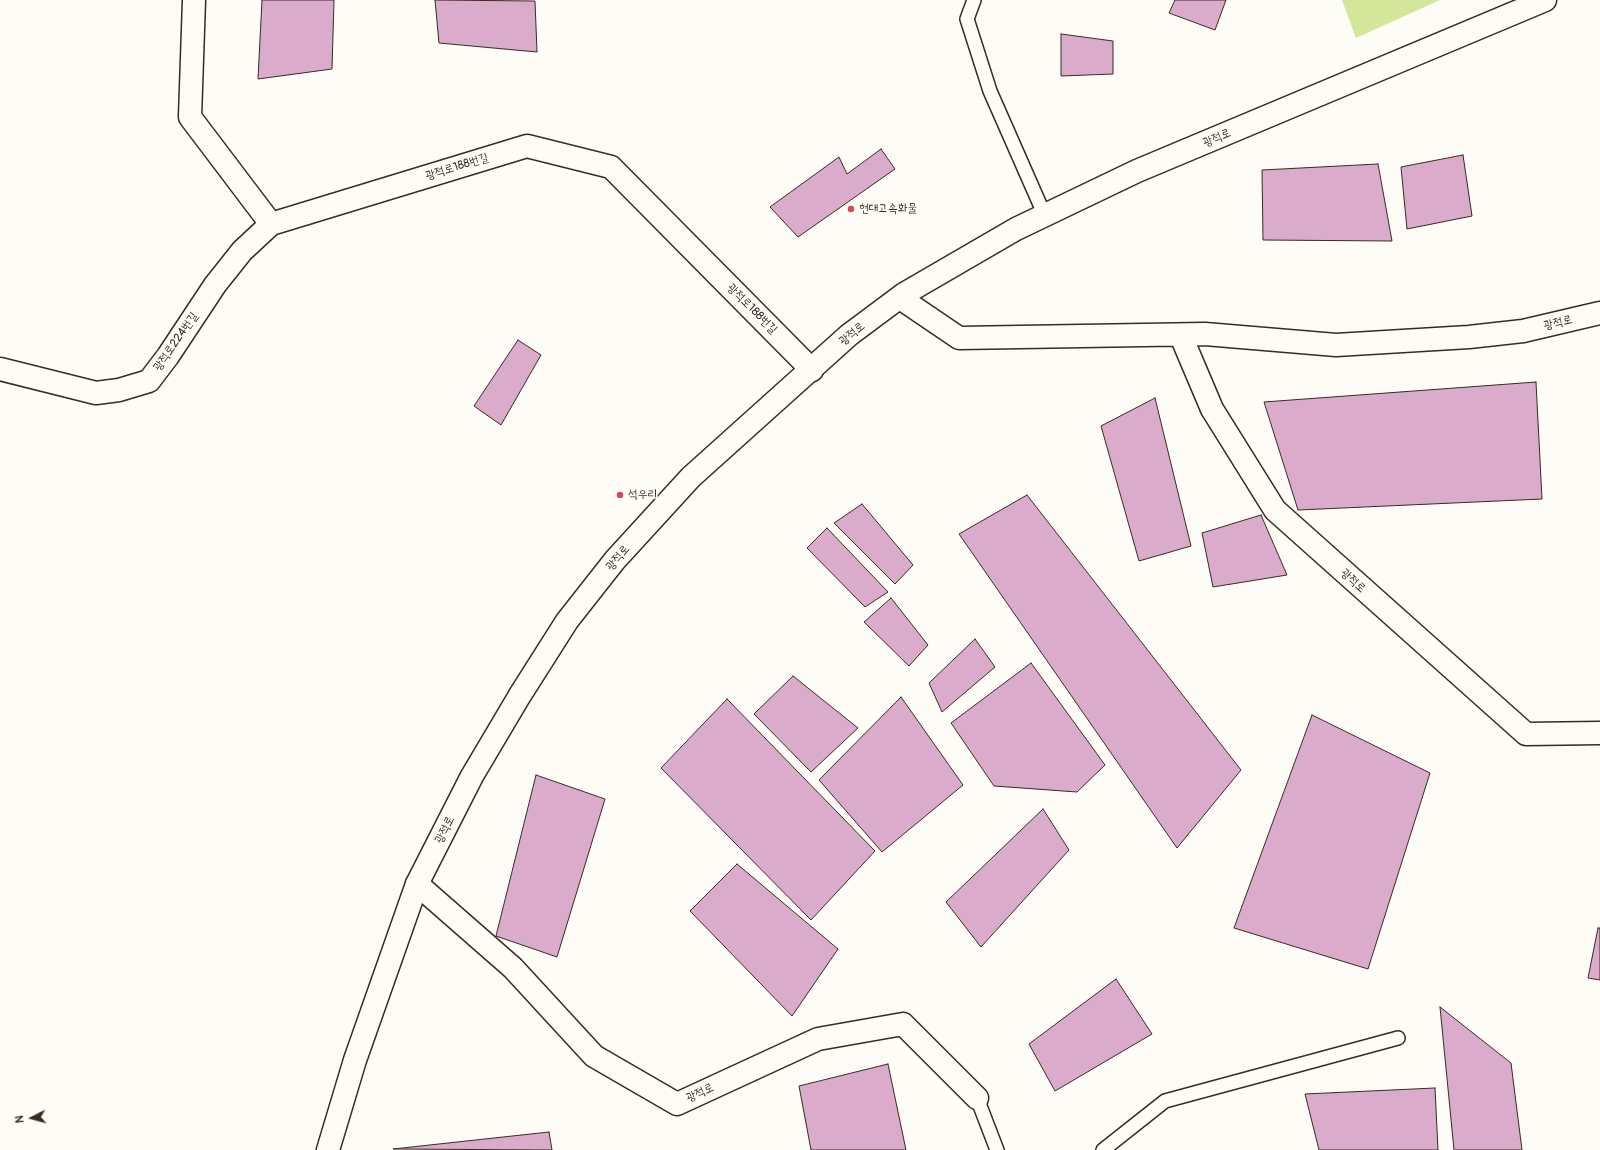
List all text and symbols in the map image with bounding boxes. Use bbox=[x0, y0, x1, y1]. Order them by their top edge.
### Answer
street label: 광적로 bbox=[1201, 126, 1233, 150]
street label: 광적로188번길 bbox=[424, 151, 490, 183]
place label: 현대고속화물 bbox=[859, 202, 917, 216]
marker: 현대고속화물 bbox=[846, 204, 856, 214]
street label: 광적로188번길 bbox=[724, 281, 780, 337]
street label: 광적로224번길 bbox=[150, 310, 202, 374]
street label: 광적로 bbox=[1542, 313, 1574, 333]
street label: 광적로 bbox=[836, 319, 868, 349]
place label: 석우리 bbox=[628, 488, 657, 502]
marker: 석우리 bbox=[615, 490, 625, 500]
street label: 광적로 bbox=[603, 542, 633, 574]
street label: 광적로 bbox=[1337, 566, 1369, 596]
street label: 광적로 bbox=[432, 814, 458, 846]
street label: 광적로 bbox=[684, 1080, 716, 1106]
north arrow bbox=[12, 1098, 52, 1138]
text: N bbox=[13, 1115, 26, 1124]

